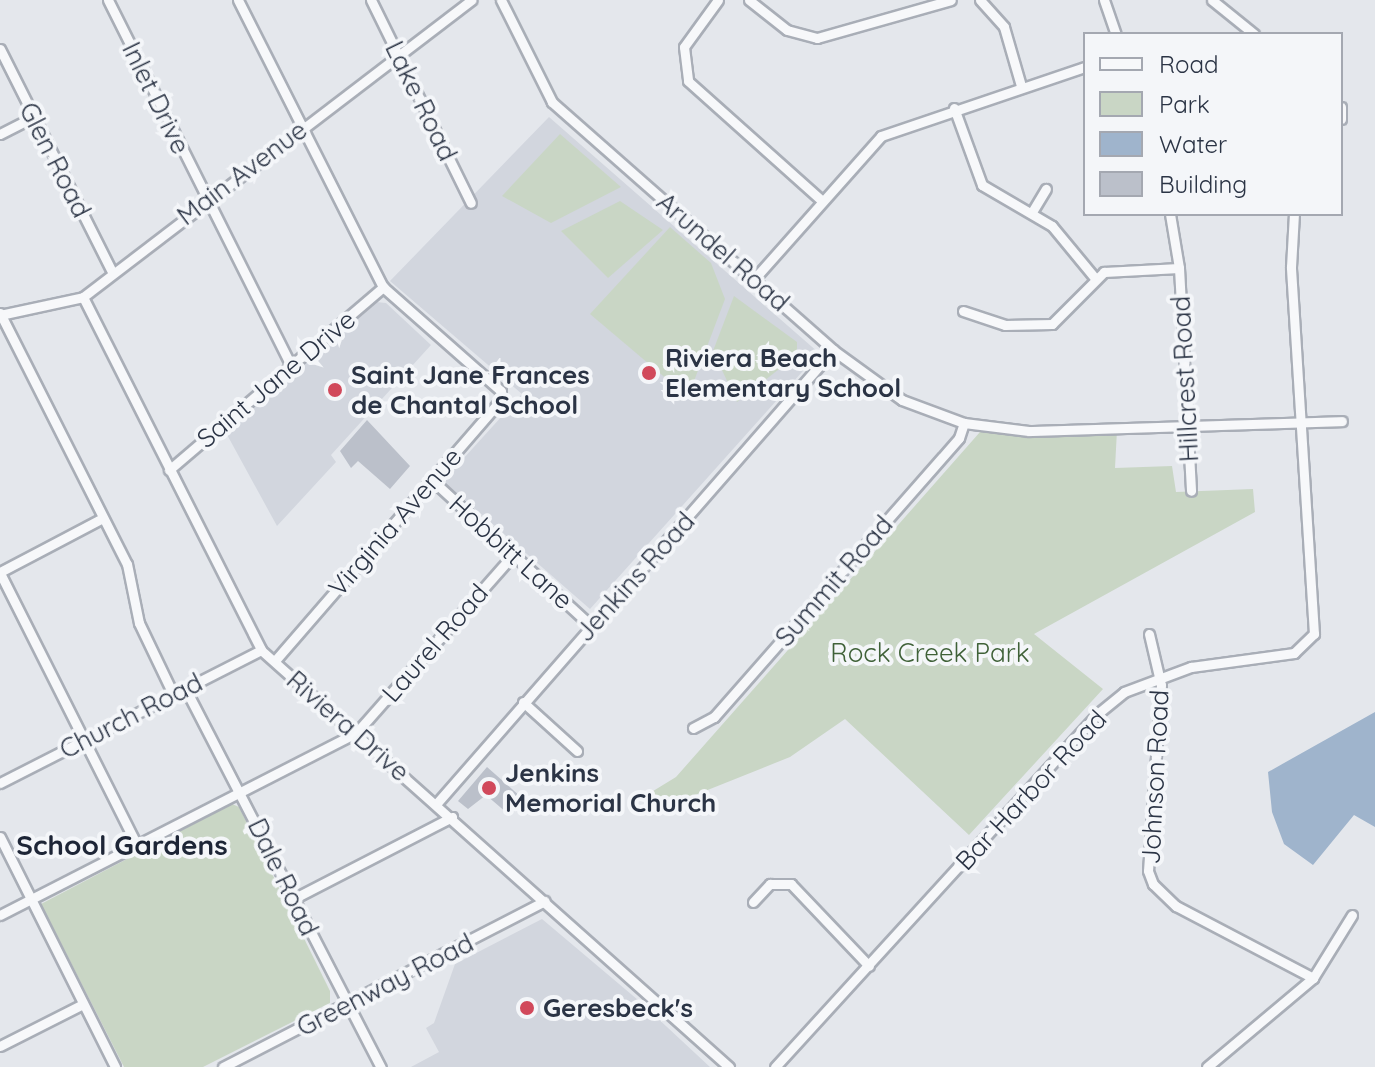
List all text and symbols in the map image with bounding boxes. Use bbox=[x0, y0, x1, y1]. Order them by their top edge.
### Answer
legend bbox=[1083, 32, 1343, 216]
street label: Lake Road bbox=[379, 36, 463, 166]
street label: Inlet Drive bbox=[116, 37, 196, 159]
text: Road bbox=[1159, 49, 1219, 79]
text: Park bbox=[1159, 89, 1210, 119]
street label: Glen Road bbox=[13, 97, 97, 223]
street label: Main Avenue bbox=[171, 114, 313, 232]
text: Water bbox=[1159, 129, 1227, 159]
text: Building bbox=[1159, 169, 1247, 199]
street label: Arundel Road bbox=[651, 186, 795, 318]
street label: Hillcrest Road bbox=[1165, 295, 1205, 463]
street label: Saint Jane Drive bbox=[191, 304, 361, 454]
place label: Riviera Beach Elementary School bbox=[665, 342, 901, 404]
place label: Saint Jane Frances de Chantal School bbox=[351, 359, 590, 420]
marker: Riviera Beach Elementary School bbox=[640, 364, 658, 382]
marker: Saint Jane Frances de Chantal School bbox=[326, 381, 344, 399]
street label: Virginia Avenue bbox=[322, 441, 468, 603]
street label: Hobbitt Lane bbox=[443, 488, 579, 616]
street label: Jenkins Road bbox=[569, 506, 701, 648]
street label: Summit Road bbox=[769, 509, 899, 653]
street label: Laurel Road bbox=[375, 578, 495, 708]
park label: Rock Creek Park bbox=[830, 637, 1030, 669]
street label: Riviera Drive bbox=[280, 664, 416, 788]
street label: Church Road bbox=[55, 667, 207, 765]
street label: Johnson Road bbox=[1135, 689, 1175, 865]
street label: Bar Harbor Road bbox=[949, 704, 1113, 876]
place label: Jenkins Memorial Church bbox=[505, 757, 716, 818]
marker: Jenkins Memorial Church bbox=[480, 779, 498, 797]
street label: Dale Road bbox=[241, 813, 325, 941]
district label: School Gardens bbox=[16, 828, 228, 862]
street label: Greenway Road bbox=[292, 927, 478, 1043]
place label: Geresbeck's bbox=[543, 992, 693, 1024]
marker: Geresbeck's bbox=[518, 999, 536, 1017]

